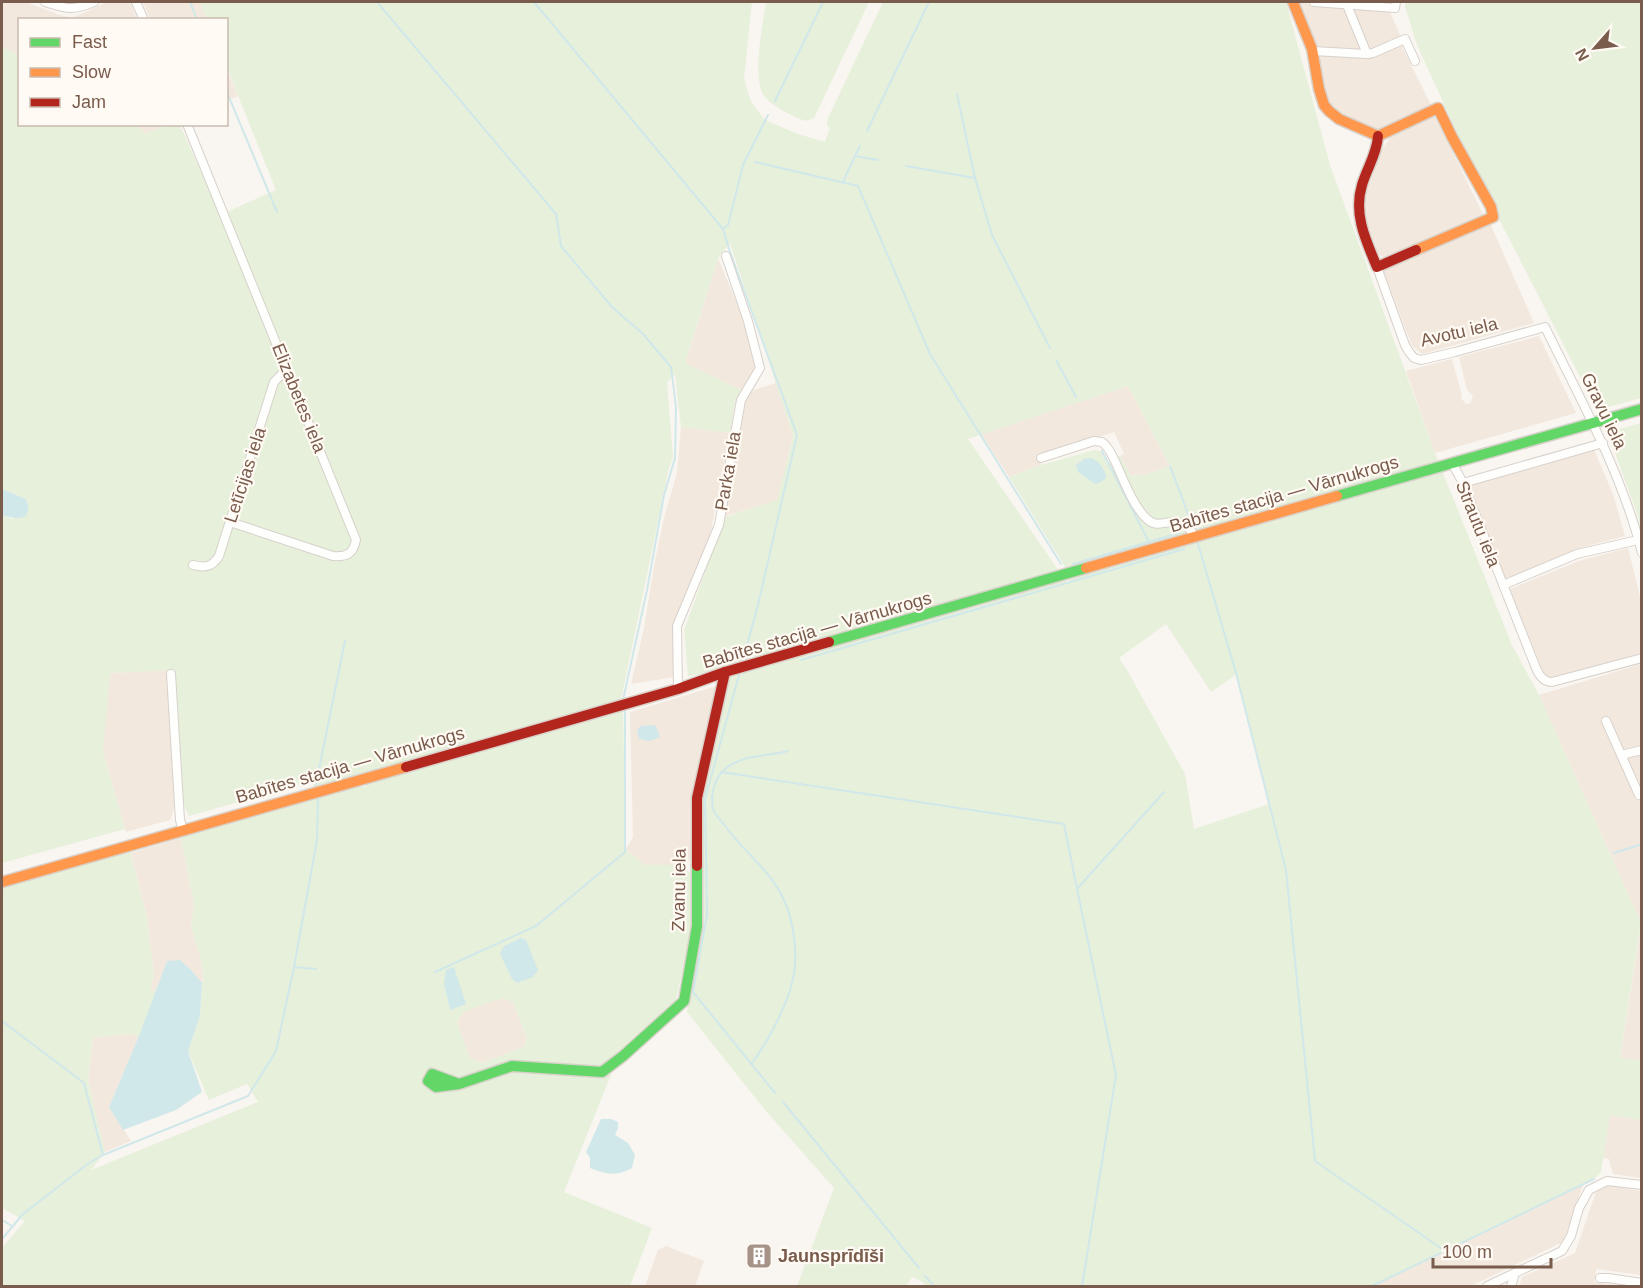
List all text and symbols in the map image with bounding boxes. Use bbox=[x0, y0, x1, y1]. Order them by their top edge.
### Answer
legend bbox=[18, 18, 228, 126]
north arrow bbox=[1565, 18, 1625, 78]
text: Fast bbox=[72, 32, 107, 52]
text: N bbox=[1572, 46, 1592, 64]
text: Slow bbox=[72, 62, 112, 82]
text: Jam bbox=[72, 92, 106, 112]
street label: Avotu iela bbox=[1418, 313, 1501, 351]
street label: Elizabetes iela bbox=[268, 340, 330, 456]
street label: Gravu iela bbox=[1577, 370, 1631, 453]
street label: Letīcijas iela bbox=[220, 424, 270, 525]
street label: Parka iela bbox=[711, 429, 745, 512]
street label: Babītes stacija — Vārnukrogs bbox=[1167, 452, 1401, 536]
street label: Strautu iela bbox=[1452, 478, 1505, 571]
street label: Babītes stacija — Vārnukrogs bbox=[700, 588, 934, 672]
street label: Babītes stacija — Vārnukrogs bbox=[233, 723, 467, 807]
street label: Zvanu iela bbox=[668, 847, 690, 932]
scale bar bbox=[1433, 1231, 1552, 1269]
building icon: Jaunsprīdīši bbox=[744, 1241, 774, 1271]
text: 100 m bbox=[1442, 1242, 1492, 1262]
place label: Jaunsprīdīši bbox=[778, 1246, 884, 1266]

